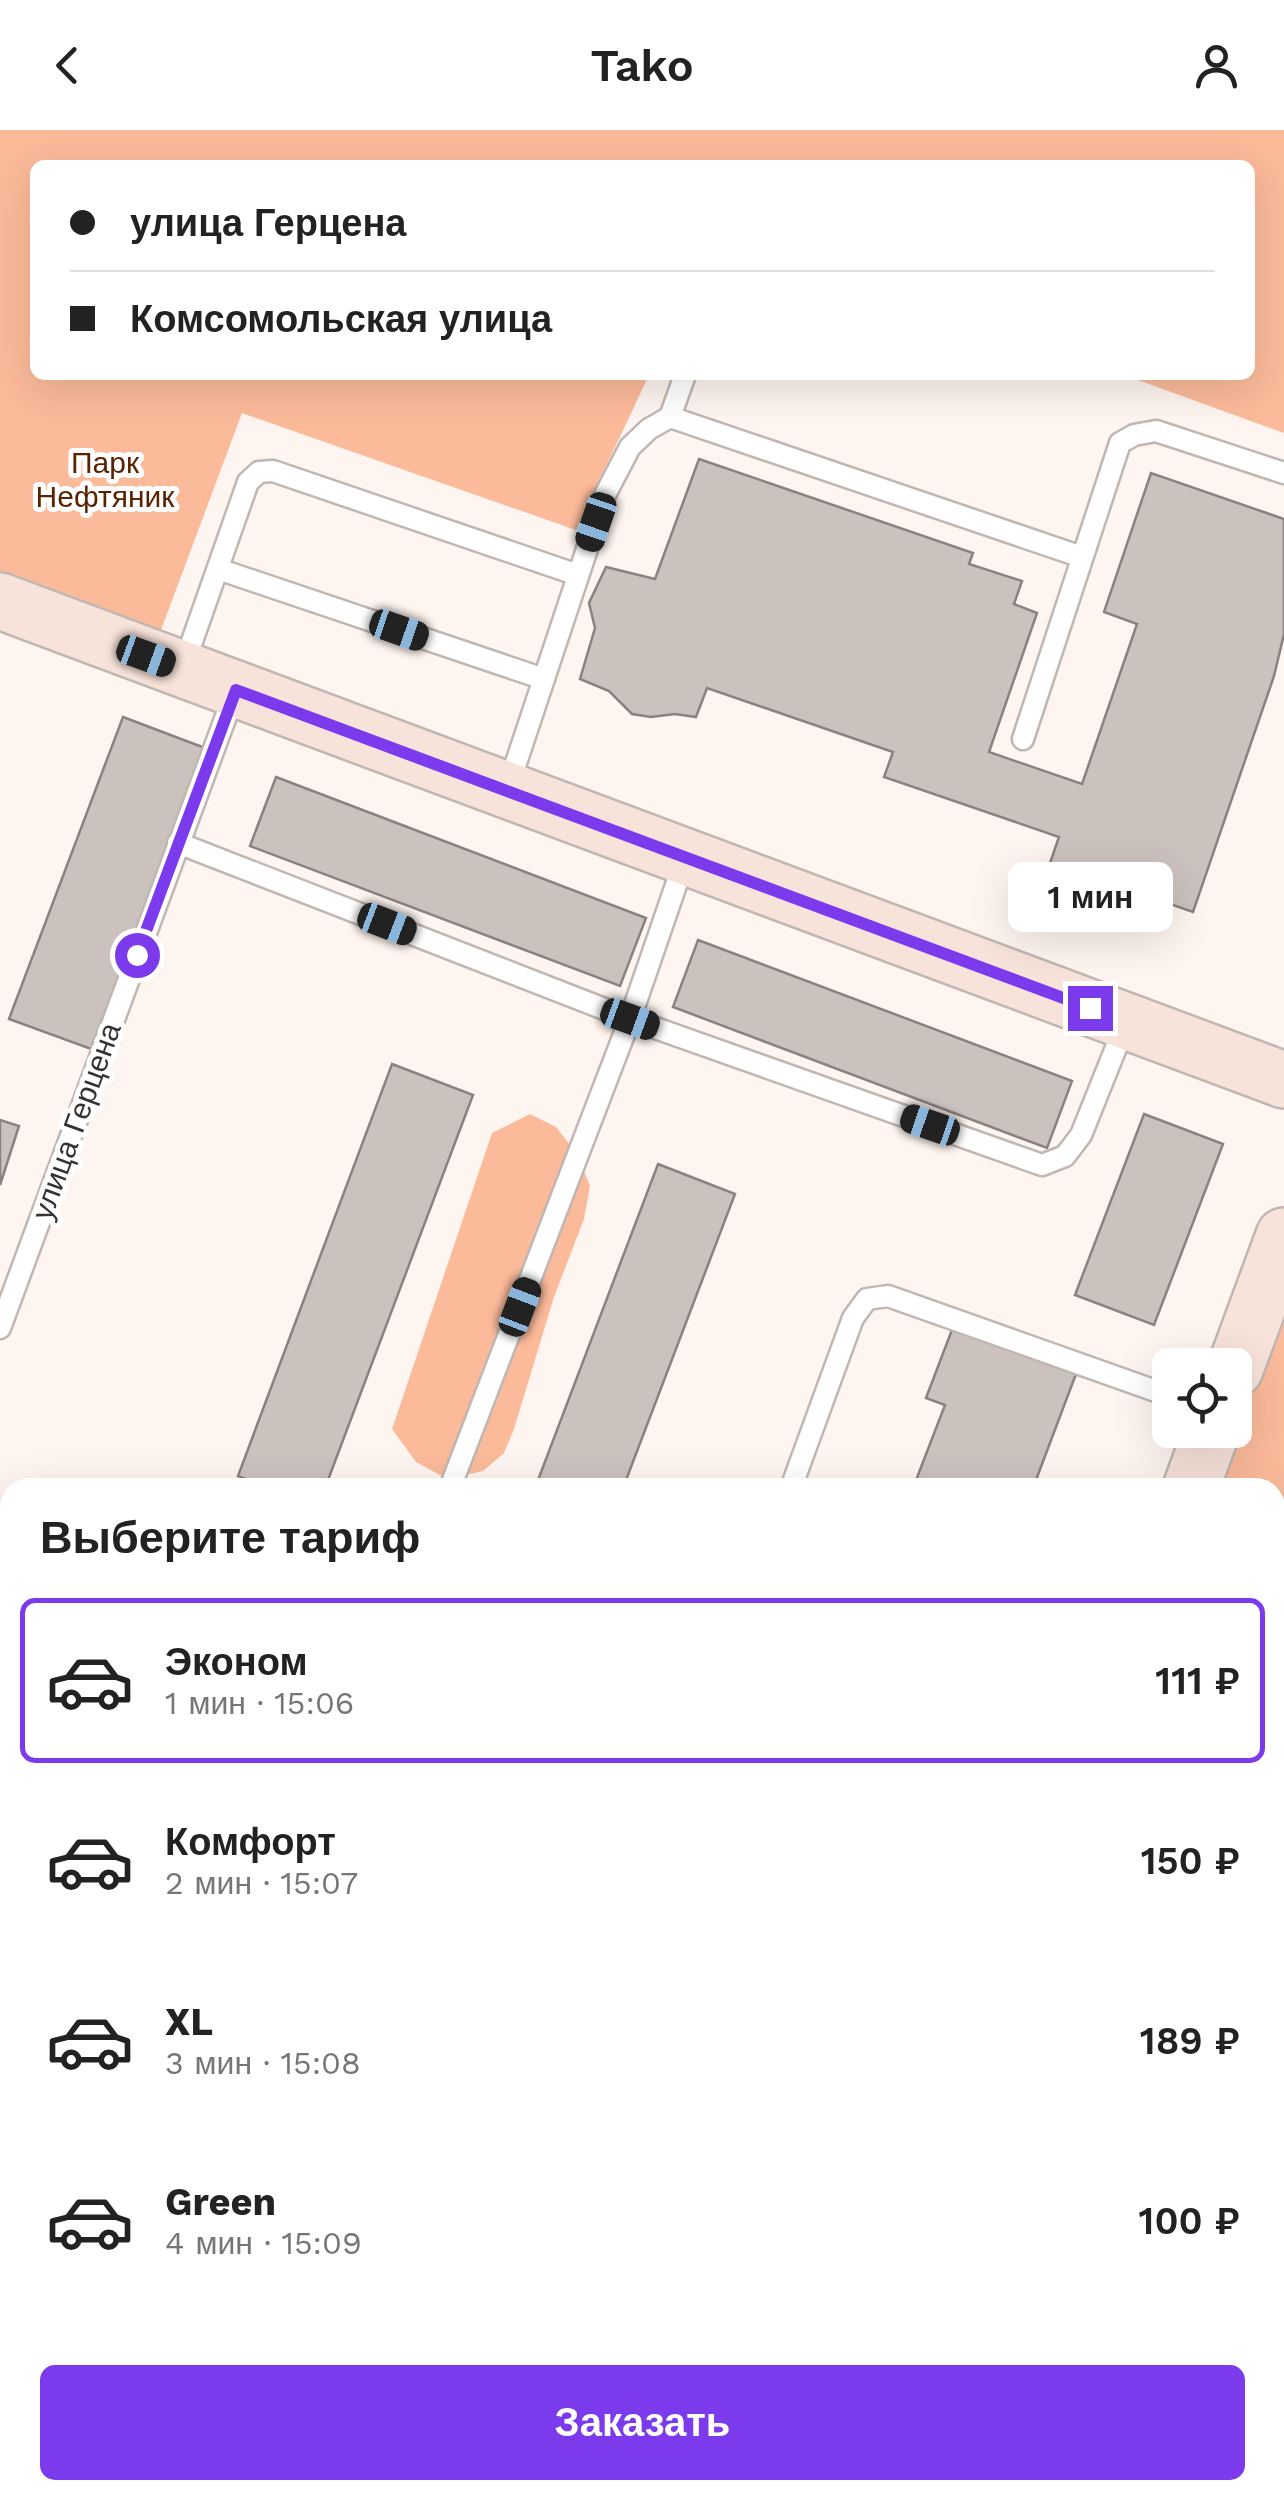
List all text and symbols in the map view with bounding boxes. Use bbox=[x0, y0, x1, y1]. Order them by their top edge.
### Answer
icon: back bbox=[40, 38, 95, 93]
icon: person bbox=[1189, 38, 1244, 93]
text: Tako bbox=[590, 39, 694, 92]
text: улица Герцена bbox=[130, 201, 407, 245]
text: Комсомольская улица bbox=[130, 297, 552, 341]
park label: Парк Нефтяник bbox=[36, 445, 175, 514]
car bbox=[572, 489, 620, 555]
car bbox=[366, 606, 432, 654]
car bbox=[113, 632, 179, 680]
callout: 1 мин bbox=[1008, 863, 1172, 933]
text: 1 мин bbox=[1048, 878, 1133, 916]
car bbox=[354, 899, 420, 949]
route start bbox=[115, 933, 160, 978]
route end bbox=[1068, 986, 1113, 1031]
car bbox=[597, 995, 663, 1043]
street label: улица Герцена bbox=[24, 1017, 128, 1224]
car bbox=[897, 1101, 963, 1149]
car bbox=[495, 1274, 545, 1340]
map controls bbox=[1152, 1348, 1252, 1448]
button: locate bbox=[1152, 1348, 1252, 1448]
text: Выберите тариф bbox=[40, 1511, 420, 1564]
icon: car bbox=[45, 1636, 135, 1726]
text: Эконом bbox=[165, 1640, 308, 1684]
text: 111 ₽ bbox=[1155, 1659, 1240, 1703]
text: 1 мин · 15:06 bbox=[165, 1684, 354, 1722]
icon: car bbox=[45, 1816, 135, 1906]
text: Комфорт bbox=[165, 1820, 336, 1864]
text: 150 ₽ bbox=[1141, 1839, 1240, 1883]
text: 2 мин · 15:07 bbox=[165, 1864, 358, 1902]
icon: car bbox=[45, 1996, 135, 2086]
text: XL bbox=[165, 2000, 213, 2044]
text: 189 ₽ bbox=[1140, 2019, 1240, 2063]
text: 3 мин · 15:08 bbox=[165, 2044, 361, 2082]
icon: car bbox=[45, 2176, 135, 2266]
text: Green bbox=[165, 2180, 276, 2224]
text: 100 ₽ bbox=[1139, 2199, 1240, 2243]
text: 4 мин · 15:09 bbox=[165, 2224, 362, 2262]
button: Заказать bbox=[40, 2365, 1245, 2480]

